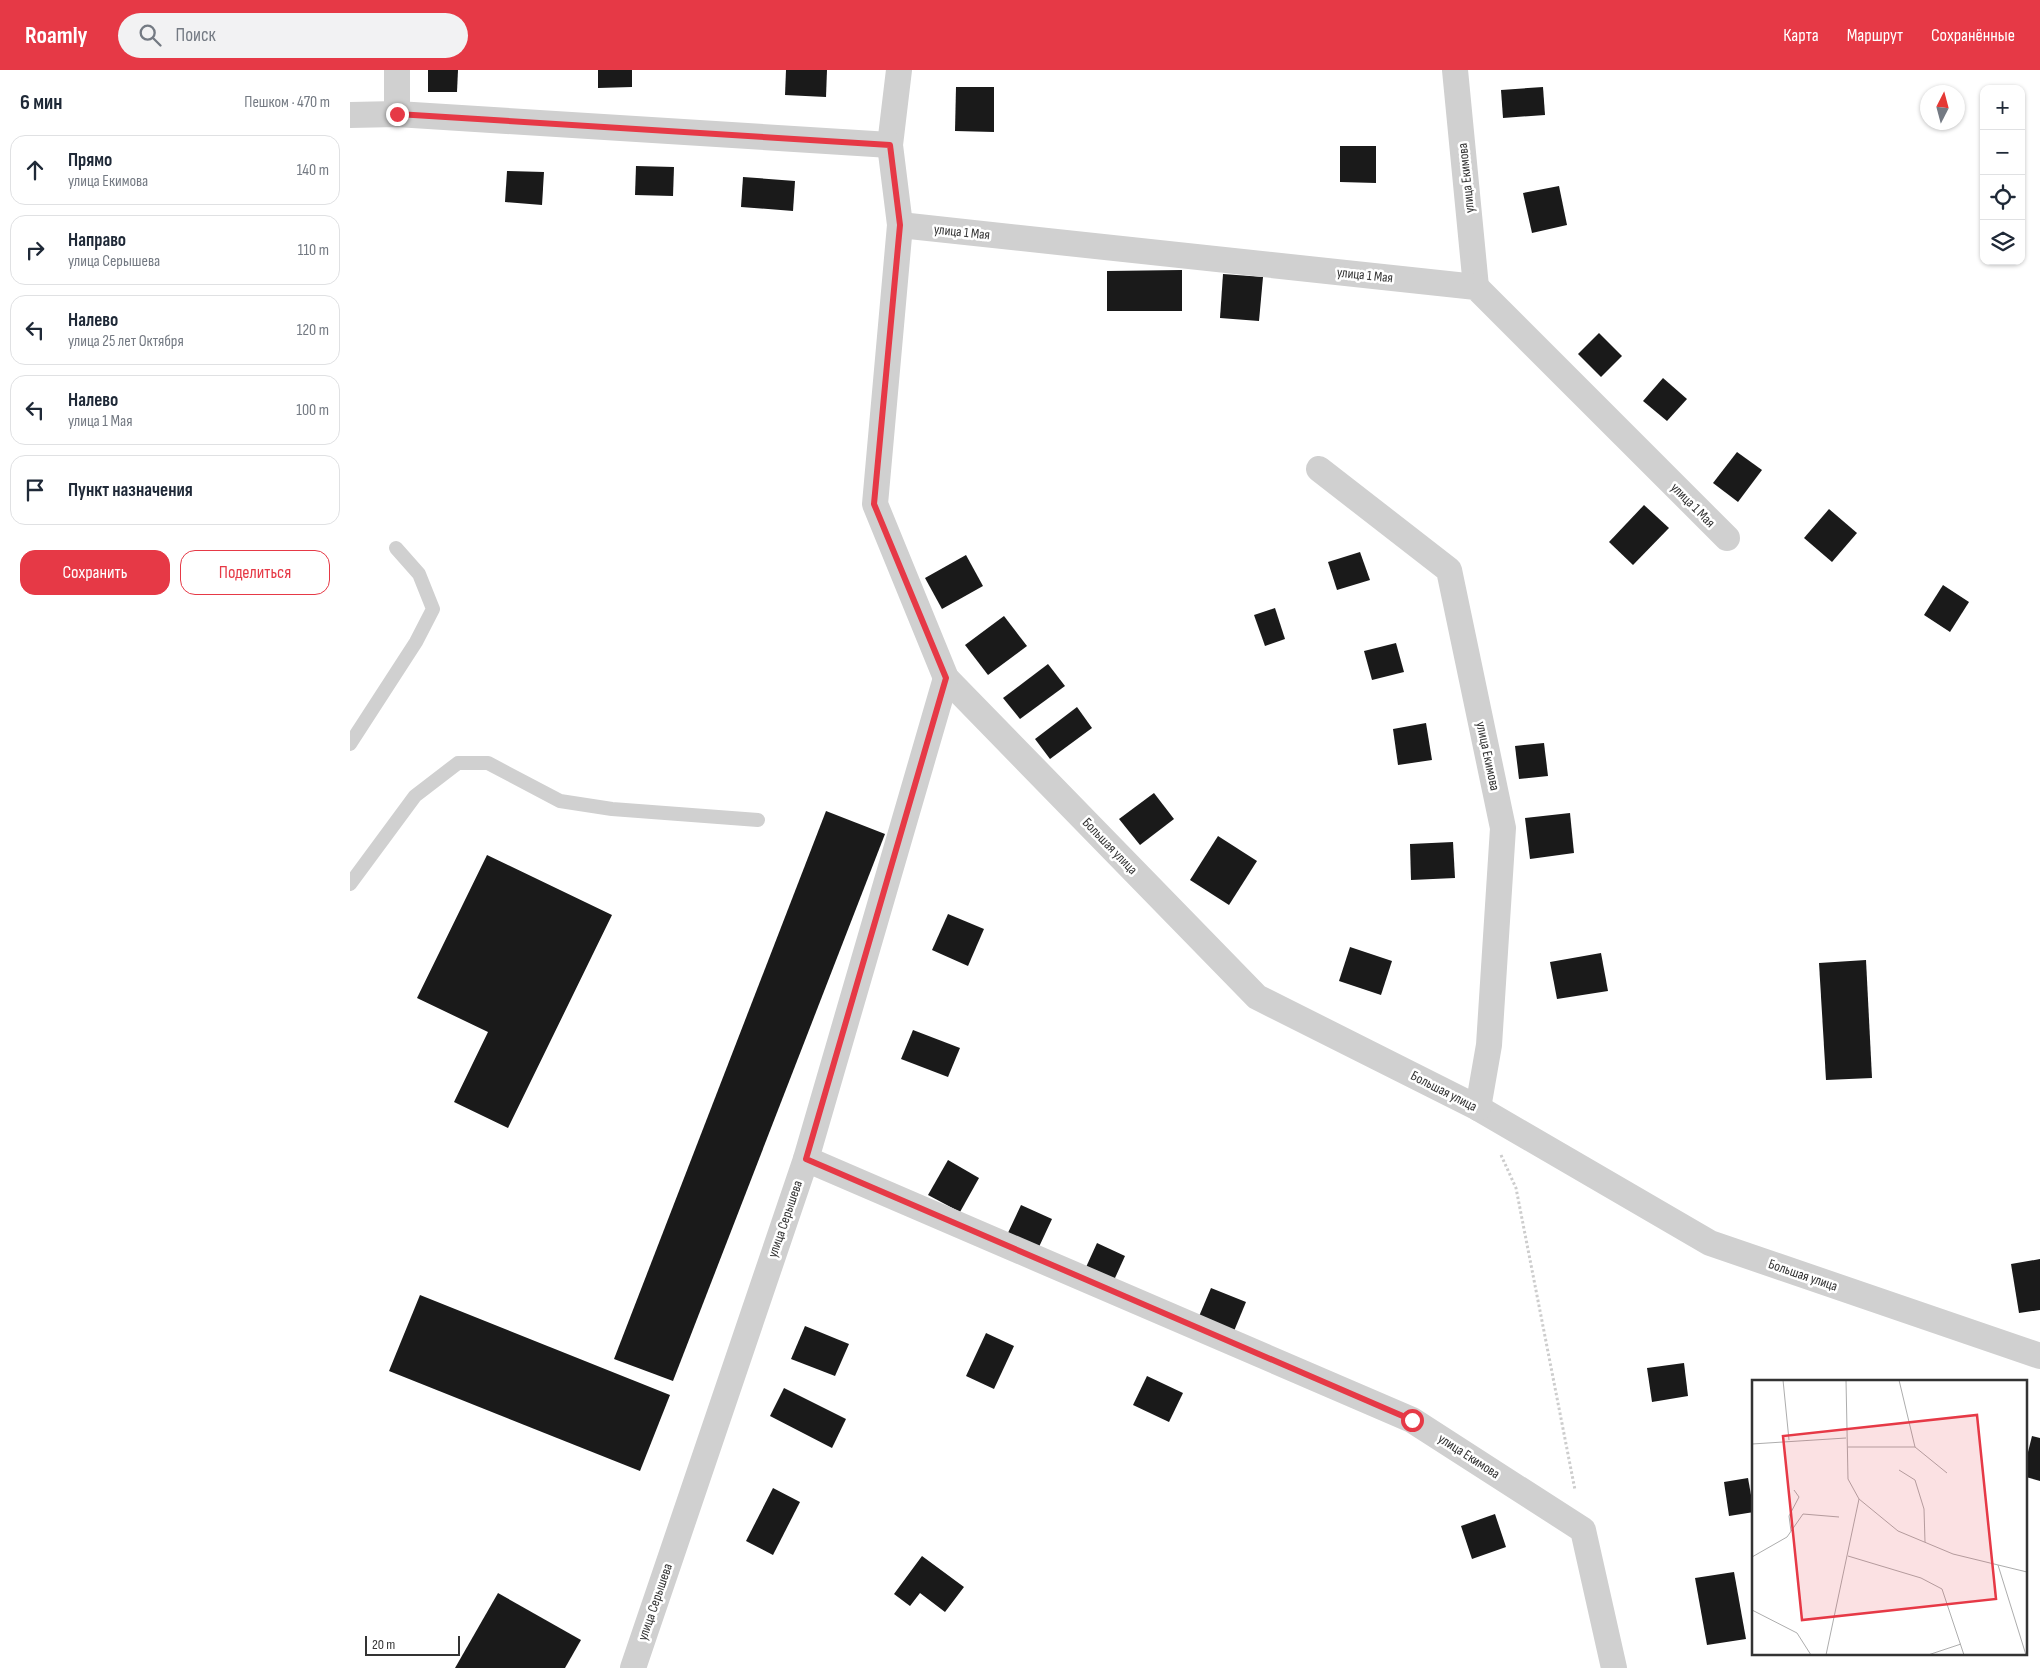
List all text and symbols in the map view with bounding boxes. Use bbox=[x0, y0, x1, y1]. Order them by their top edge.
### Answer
search box bbox=[118, 13, 468, 58]
text: Roamly bbox=[25, 21, 88, 50]
icon: search bbox=[136, 21, 164, 49]
text: Поиск bbox=[176, 24, 216, 47]
text: Карта bbox=[1783, 25, 1819, 46]
text: Маршрут bbox=[1847, 25, 1903, 46]
text: Сохранённые bbox=[1931, 25, 2015, 46]
north arrow bbox=[1920, 85, 1965, 130]
map controls bbox=[1980, 85, 2025, 265]
button: + bbox=[1980, 85, 2025, 130]
text: 6 мин bbox=[20, 90, 62, 115]
text: Пешком · 470 m bbox=[244, 93, 330, 112]
route end bbox=[386, 103, 409, 126]
button: − bbox=[1980, 130, 2025, 175]
street label: улица Екимова bbox=[1454, 142, 1478, 214]
text: Прямо bbox=[68, 149, 112, 172]
icon: ahead bbox=[21, 156, 49, 184]
text: 140 m bbox=[297, 161, 329, 180]
text: улица Екимова bbox=[68, 172, 148, 191]
button: locate bbox=[1980, 175, 2025, 220]
button: layers bbox=[1980, 220, 2025, 265]
street label: улица 1 Мая bbox=[933, 221, 991, 243]
text: Направо bbox=[68, 229, 126, 252]
icon: right bbox=[21, 236, 49, 264]
text: 110 m bbox=[298, 241, 329, 260]
text: улица Серышева bbox=[68, 252, 160, 271]
street label: улица 1 Мая bbox=[1336, 264, 1394, 286]
text: Налево bbox=[68, 309, 118, 332]
icon: left bbox=[21, 316, 49, 344]
text: 120 m bbox=[297, 321, 329, 340]
text: улица 25 лет Октября bbox=[68, 332, 184, 351]
text: Налево bbox=[68, 389, 118, 412]
icon: left bbox=[21, 396, 49, 424]
text: 100 m bbox=[296, 401, 329, 420]
text: улица 1 Мая bbox=[68, 412, 132, 431]
icon: arrive bbox=[21, 476, 49, 504]
text: Пункт назначения bbox=[68, 479, 193, 502]
street label: улица 1 Мая bbox=[1667, 479, 1719, 531]
button: Сохранить bbox=[20, 550, 170, 595]
button: Поделиться bbox=[180, 550, 330, 595]
street label: улица Екимова bbox=[1472, 720, 1504, 792]
street label: Большая улица bbox=[1079, 814, 1141, 878]
street label: Большая улица bbox=[1408, 1067, 1480, 1115]
street label: улица Серышева bbox=[764, 1178, 806, 1260]
street label: Большая улица bbox=[1766, 1255, 1840, 1295]
inset map bbox=[1752, 1380, 2028, 1656]
route start bbox=[1401, 1409, 1424, 1432]
street label: улица Екимова bbox=[1435, 1430, 1503, 1482]
street label: улица Серышева bbox=[634, 1561, 676, 1643]
scale bar bbox=[365, 1633, 460, 1656]
text: 20 m bbox=[372, 1636, 395, 1653]

